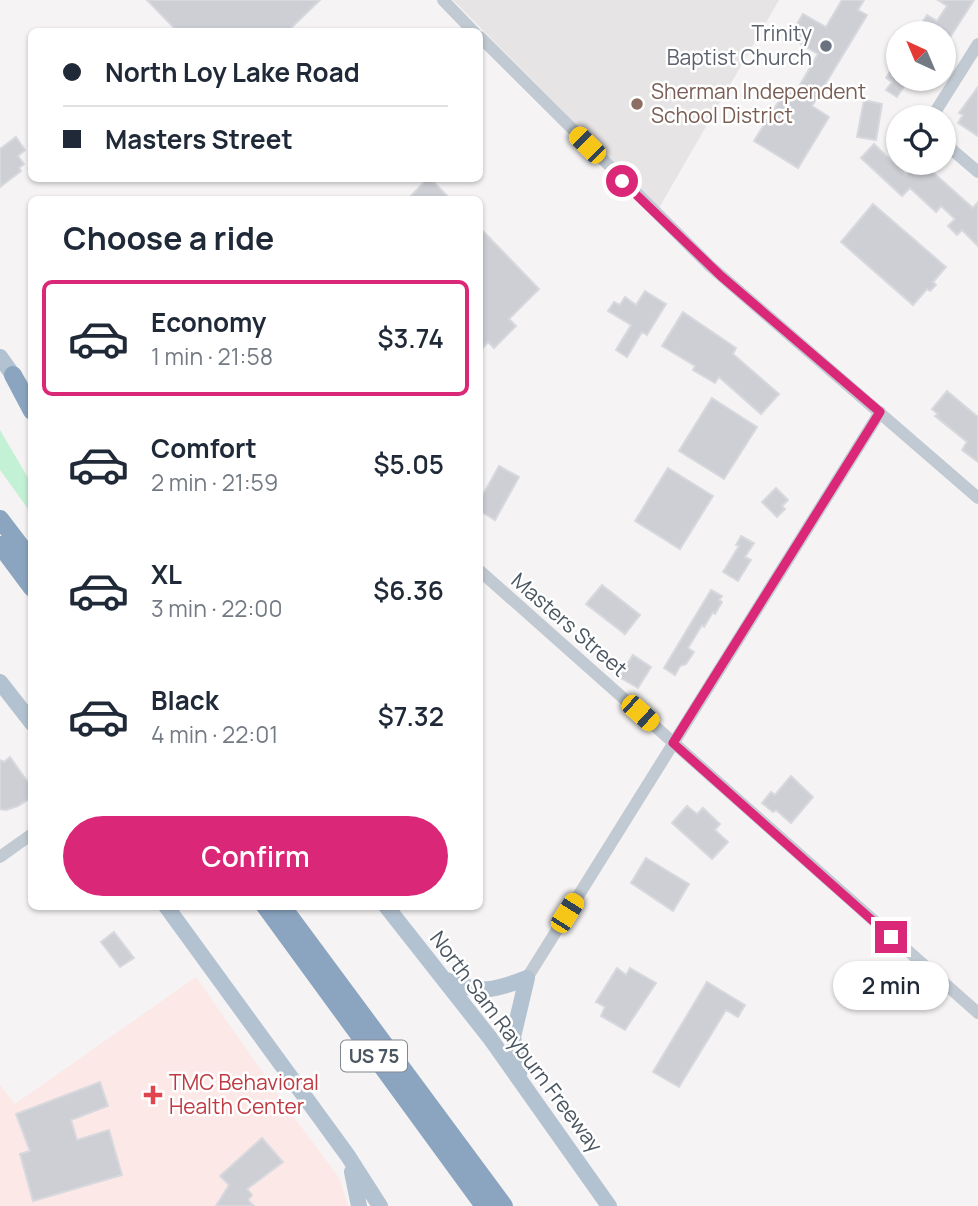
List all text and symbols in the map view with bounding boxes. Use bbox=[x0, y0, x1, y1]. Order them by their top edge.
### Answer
place label: Trinity Baptist Church bbox=[667, 19, 812, 71]
north arrow bbox=[886, 21, 956, 91]
map controls bbox=[886, 21, 956, 175]
marker: Trinity Baptist Church bbox=[818, 38, 834, 54]
text: North Loy Lake Road bbox=[105, 54, 360, 90]
place label: Sherman Independent School District bbox=[651, 77, 866, 129]
marker: Sherman Independent School District bbox=[629, 96, 645, 112]
button: locate bbox=[886, 105, 956, 175]
text: Masters Street bbox=[105, 121, 293, 157]
car bbox=[565, 123, 610, 167]
route start bbox=[606, 165, 638, 197]
text: Choose a ride bbox=[63, 216, 274, 260]
text: Economy bbox=[151, 304, 266, 340]
icon: car bbox=[67, 307, 130, 370]
text: $3.74 bbox=[377, 320, 444, 356]
text: 1 min · 21:58 bbox=[151, 340, 273, 372]
text: Comfort bbox=[151, 430, 257, 466]
icon: car bbox=[67, 433, 130, 496]
text: $5.05 bbox=[374, 446, 444, 482]
text: 2 min · 21:59 bbox=[151, 466, 278, 498]
text: XL bbox=[151, 556, 182, 592]
icon: car bbox=[67, 559, 130, 622]
street label: Masters Street bbox=[506, 566, 633, 682]
text: $6.36 bbox=[373, 572, 444, 608]
text: 3 min · 22:00 bbox=[151, 592, 282, 624]
text: Black bbox=[151, 682, 219, 718]
icon: car bbox=[67, 685, 130, 748]
car bbox=[618, 691, 663, 735]
text: $7.32 bbox=[378, 698, 444, 734]
text: 4 min · 22:01 bbox=[151, 718, 278, 750]
button: Confirm bbox=[63, 816, 448, 896]
car bbox=[547, 890, 588, 936]
route end bbox=[875, 921, 907, 953]
street label: North Sam Rayburn Freeway bbox=[424, 925, 609, 1158]
callout: 2 min bbox=[833, 962, 949, 1010]
text: 2 min bbox=[862, 969, 920, 1001]
road number: US 75 bbox=[341, 1040, 407, 1072]
place label: TMC Behavioral Health Center bbox=[169, 1068, 319, 1120]
marker: TMC Behavioral Health Center bbox=[143, 1085, 163, 1105]

